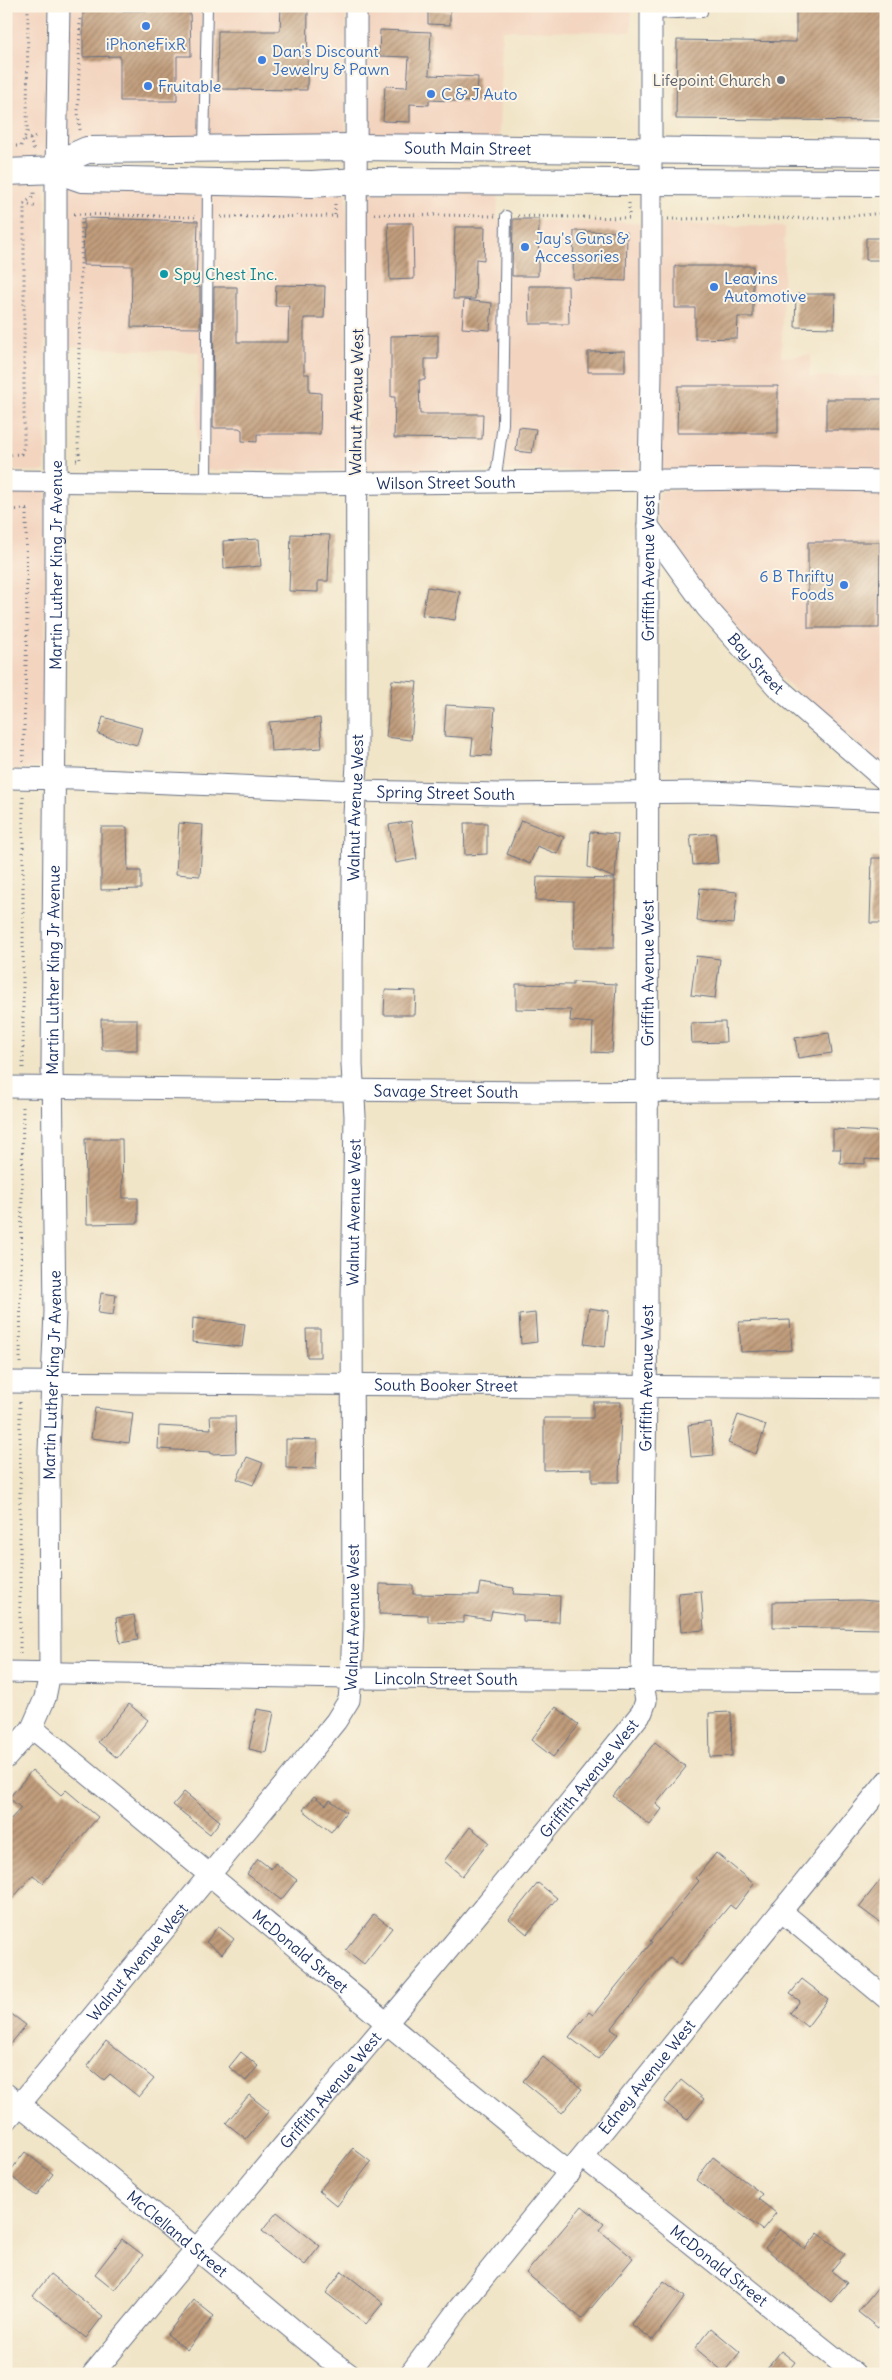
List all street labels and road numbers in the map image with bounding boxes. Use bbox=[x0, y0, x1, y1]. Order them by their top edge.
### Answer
street label: South Main Street bbox=[404, 138, 532, 159]
street label: Walnut Avenue West bbox=[345, 328, 367, 476]
street label: Martin Luther King Jr Avenue bbox=[45, 460, 66, 670]
street label: Wilson Street South bbox=[376, 472, 516, 493]
street label: Griffith Avenue West bbox=[638, 494, 659, 642]
street label: Bay Street bbox=[724, 629, 789, 699]
street label: Walnut Avenue West bbox=[343, 733, 367, 881]
street label: Spring Street South bbox=[376, 781, 515, 804]
street label: Martin Luther King Jr Avenue bbox=[42, 865, 64, 1075]
street label: Griffith Avenue West bbox=[637, 899, 658, 1047]
street label: Savage Street South bbox=[374, 1081, 518, 1102]
street label: Walnut Avenue West bbox=[342, 1138, 365, 1286]
street label: Martin Luther King Jr Avenue bbox=[39, 1270, 65, 1480]
street label: Griffith Avenue West bbox=[635, 1304, 657, 1452]
street label: South Booker Street bbox=[374, 1375, 519, 1395]
street label: Walnut Avenue West bbox=[340, 1543, 363, 1692]
street label: Lincoln Street South bbox=[374, 1668, 518, 1689]
street label: Griffith Avenue West bbox=[535, 1714, 643, 1842]
street label: Walnut Avenue West bbox=[83, 1899, 192, 2025]
street label: McDonald Street bbox=[248, 1905, 353, 1997]
street label: Edney Avenue West bbox=[594, 2015, 700, 2138]
street label: Griffith Avenue West bbox=[275, 2027, 386, 2153]
street label: McClelland Street bbox=[123, 2186, 232, 2281]
street label: McDonald Street bbox=[666, 2221, 772, 2311]

